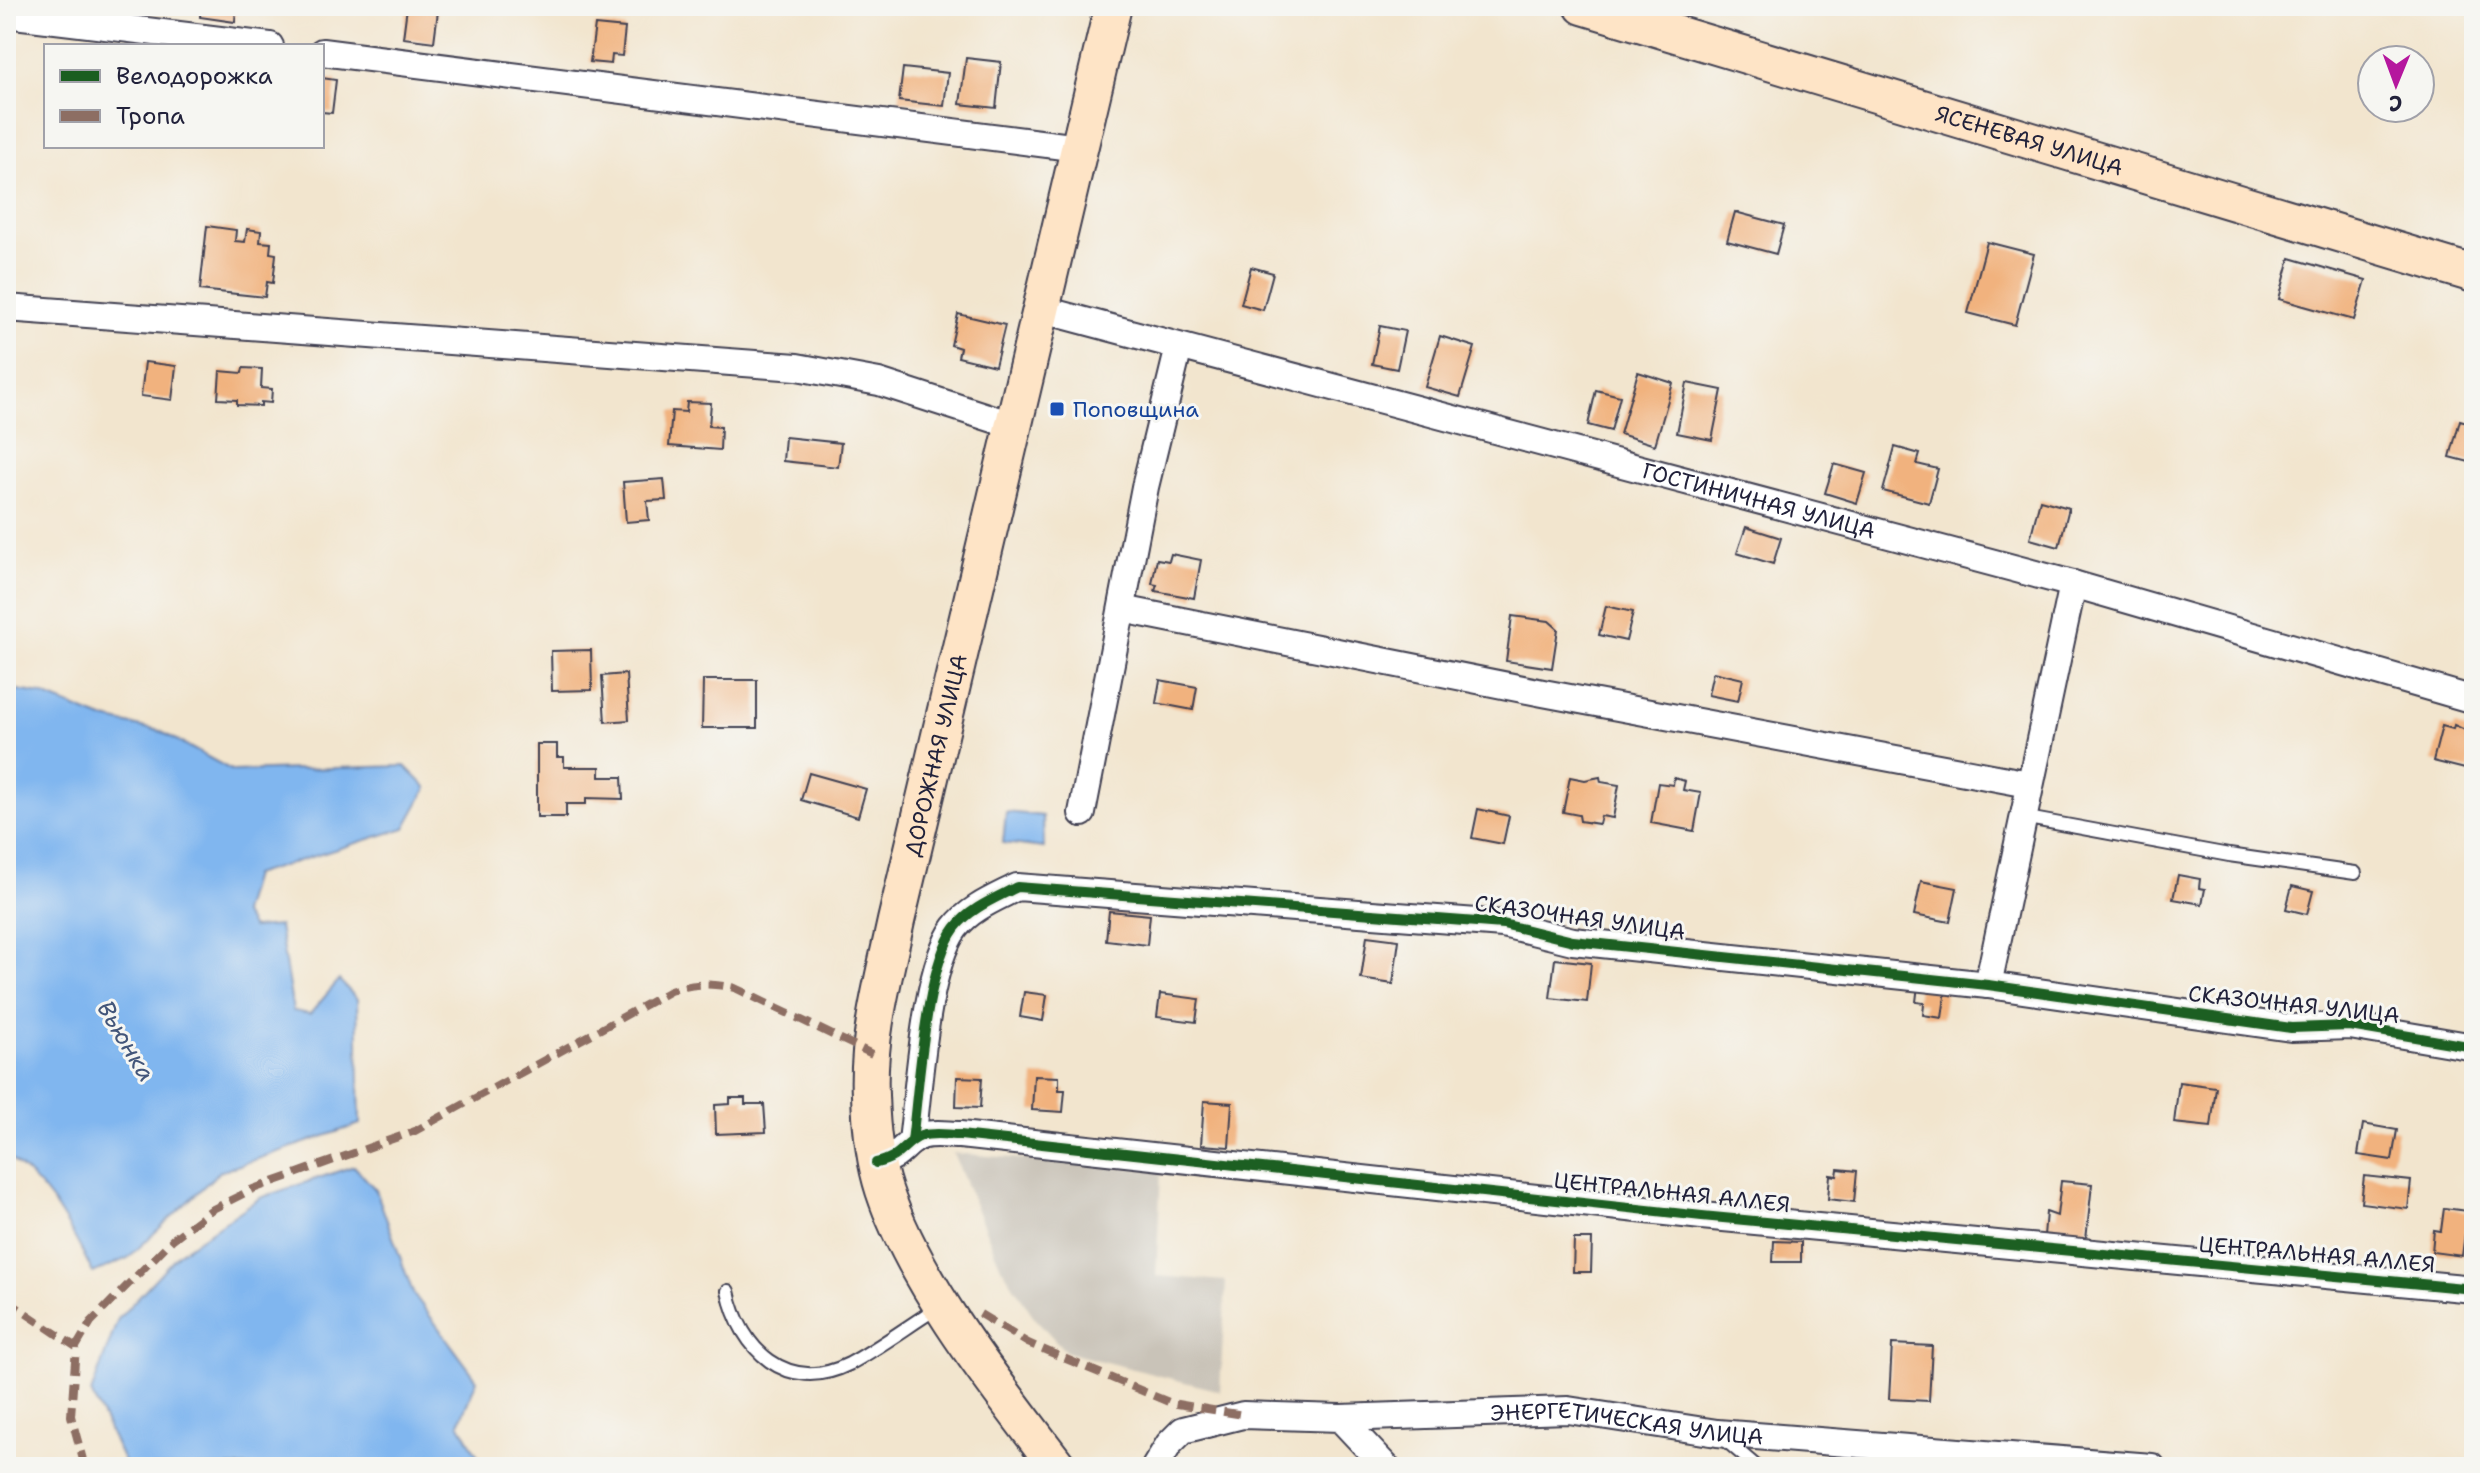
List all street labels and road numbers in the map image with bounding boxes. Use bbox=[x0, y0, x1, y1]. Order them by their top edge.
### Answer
street label: ЯСЕНЕВАЯ УЛИЦА bbox=[1932, 99, 2126, 183]
street label: ГОСТИНИЧНАЯ УЛИЦА bbox=[1639, 456, 1878, 546]
street label: ДОРОЖНАЯ УЛИЦА bbox=[898, 651, 974, 859]
street label: СКАЗОЧНАЯ УЛИЦА bbox=[1473, 888, 1687, 947]
street label: СКАЗОЧНАЯ УЛИЦА bbox=[2187, 979, 2401, 1030]
street label: ЦЕНТРАЛЬНАЯ АЛЛЕЯ bbox=[1552, 1166, 1792, 1219]
street label: ЦЕНТРАЛЬНАЯ АЛЛЕЯ bbox=[2197, 1230, 2436, 1279]
street label: ЭНЕРГЕТИЧЕСКАЯ УЛИЦА bbox=[1490, 1396, 1764, 1452]

